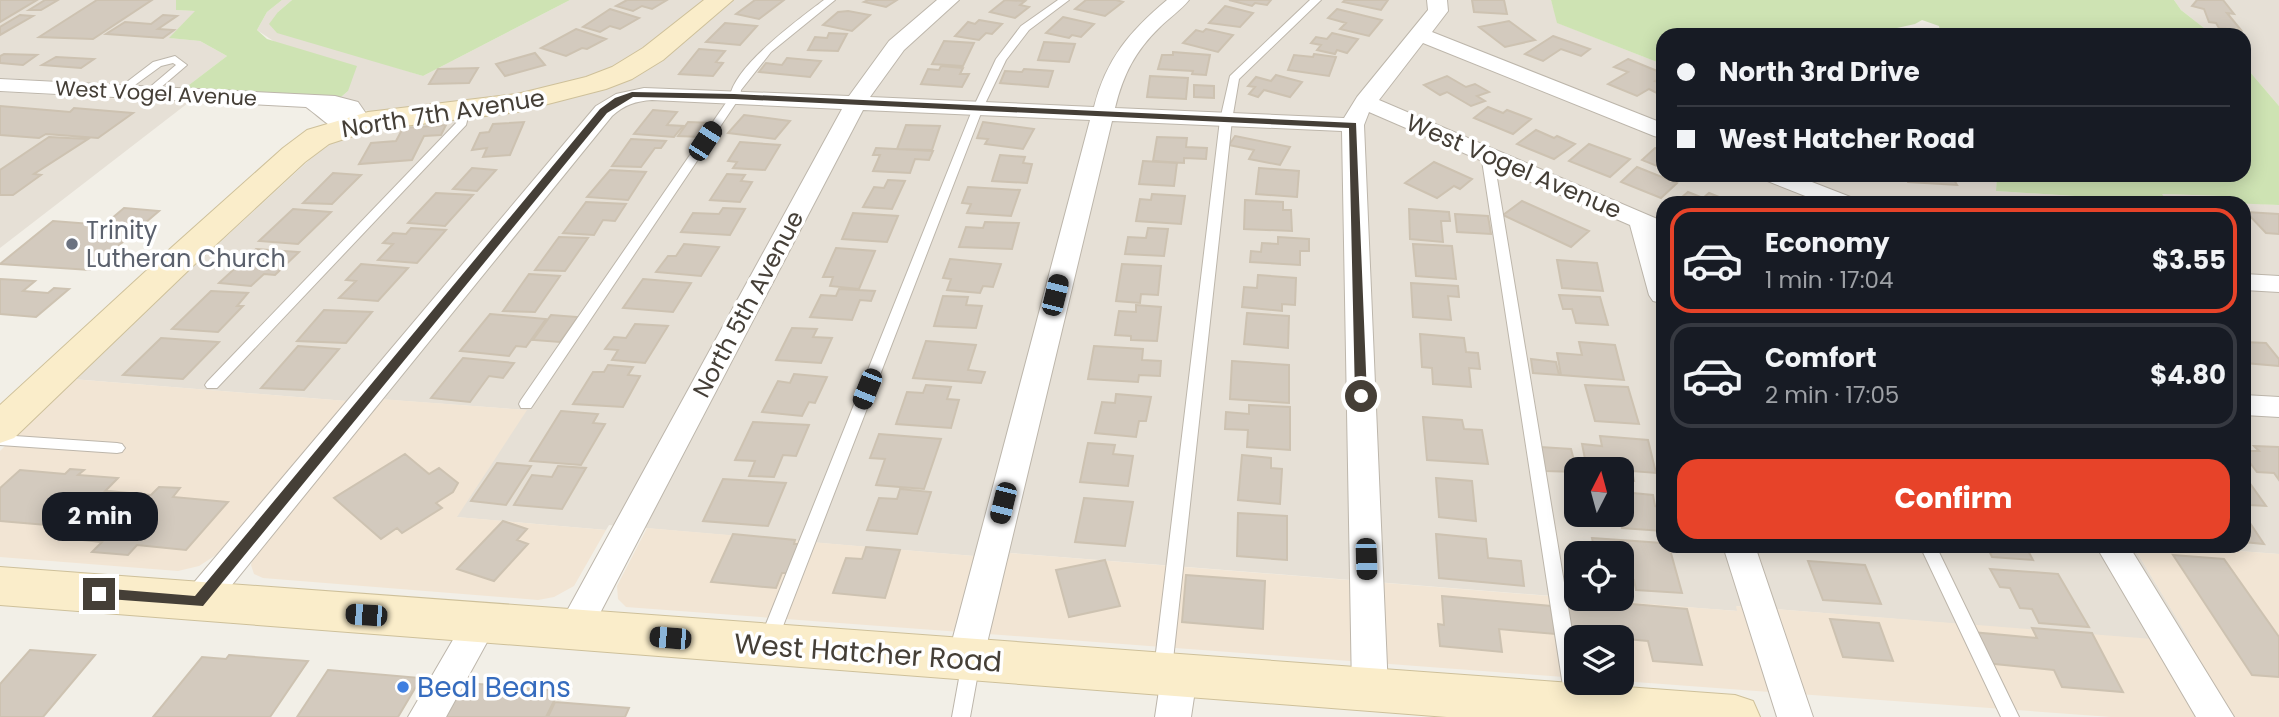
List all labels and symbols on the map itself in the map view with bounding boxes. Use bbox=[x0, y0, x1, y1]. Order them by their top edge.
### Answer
street label: West Vogel Avenue bbox=[54, 73, 258, 113]
street label: North 7th Avenue bbox=[339, 81, 547, 145]
street label: West Vogel Avenue bbox=[1401, 106, 1627, 226]
car bbox=[685, 118, 726, 164]
street label: North 5th Avenue bbox=[685, 205, 811, 403]
place label: Trinity Lutheran Church bbox=[86, 214, 286, 275]
marker: Trinity Lutheran Church bbox=[64, 236, 80, 252]
car bbox=[1040, 272, 1071, 318]
car bbox=[850, 366, 885, 412]
route start bbox=[1345, 380, 1377, 412]
north arrow bbox=[1564, 457, 1634, 527]
car bbox=[988, 480, 1019, 526]
callout: 2 min bbox=[41, 492, 157, 542]
car bbox=[1355, 538, 1378, 580]
route end bbox=[83, 578, 115, 610]
car bbox=[345, 603, 388, 627]
street label: West Hatcher Road bbox=[733, 624, 1003, 682]
car bbox=[649, 626, 692, 650]
place label: Beal Beans bbox=[417, 668, 571, 707]
marker: Beal Beans bbox=[395, 679, 411, 695]

